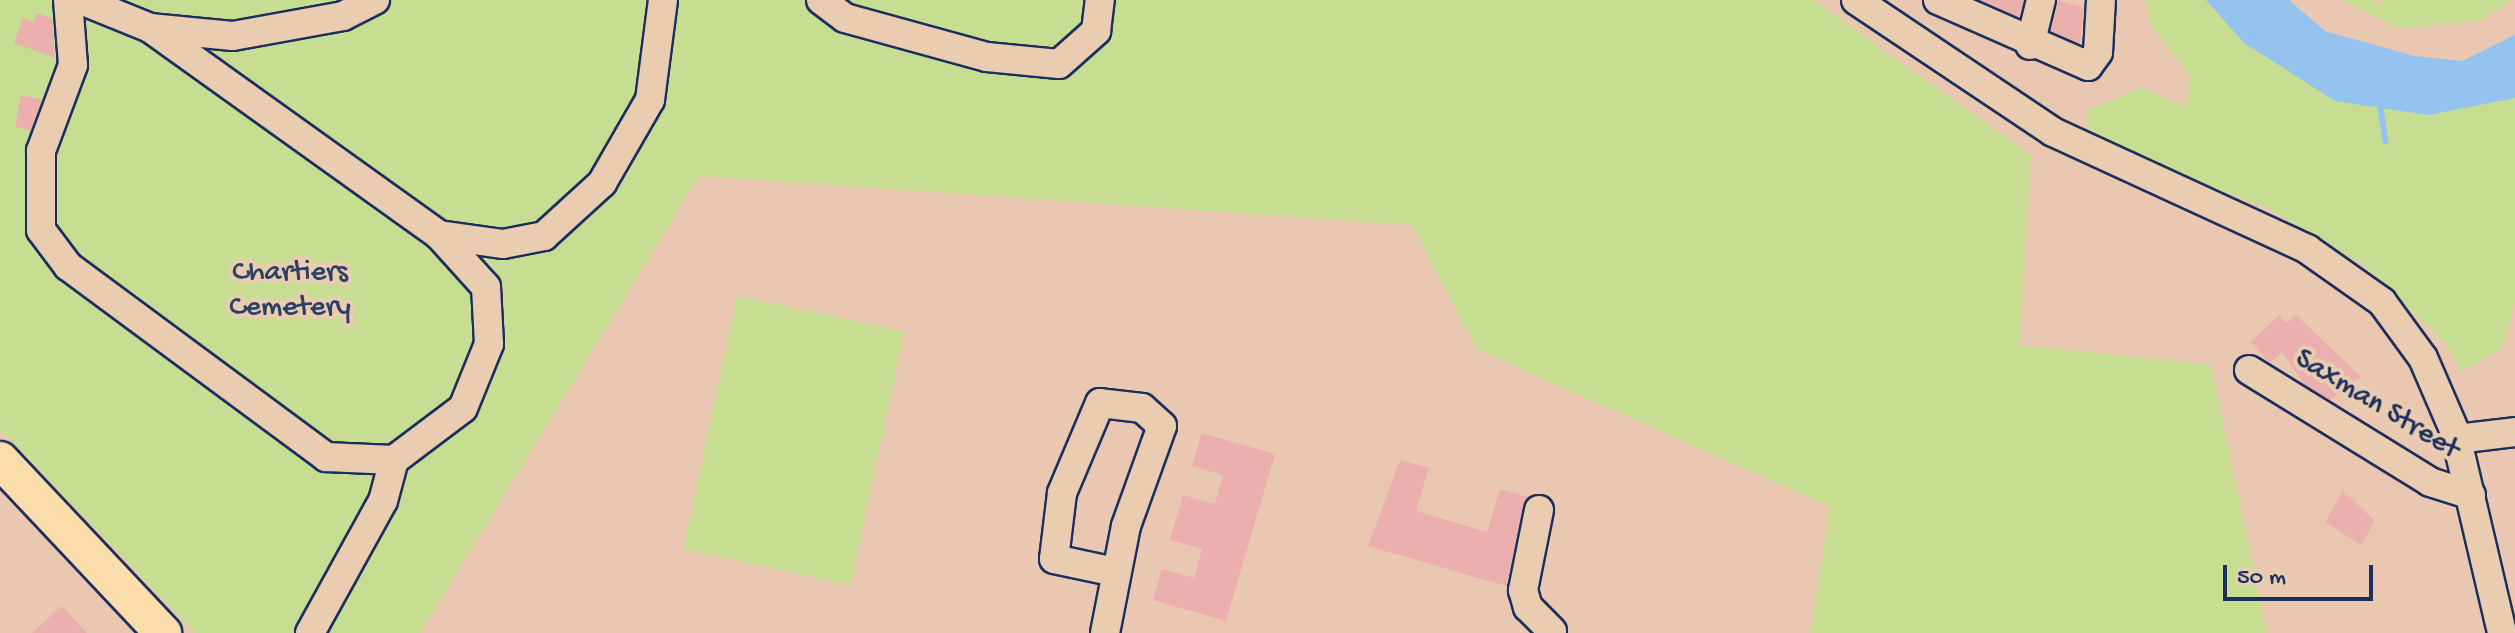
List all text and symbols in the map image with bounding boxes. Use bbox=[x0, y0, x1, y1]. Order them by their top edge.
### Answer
park label: Chartiers Cemetery bbox=[229, 256, 351, 326]
street label: Saxman Street bbox=[2287, 343, 2465, 469]
scale bar bbox=[2227, 549, 2377, 599]
text: 50 m bbox=[2237, 564, 2286, 593]

